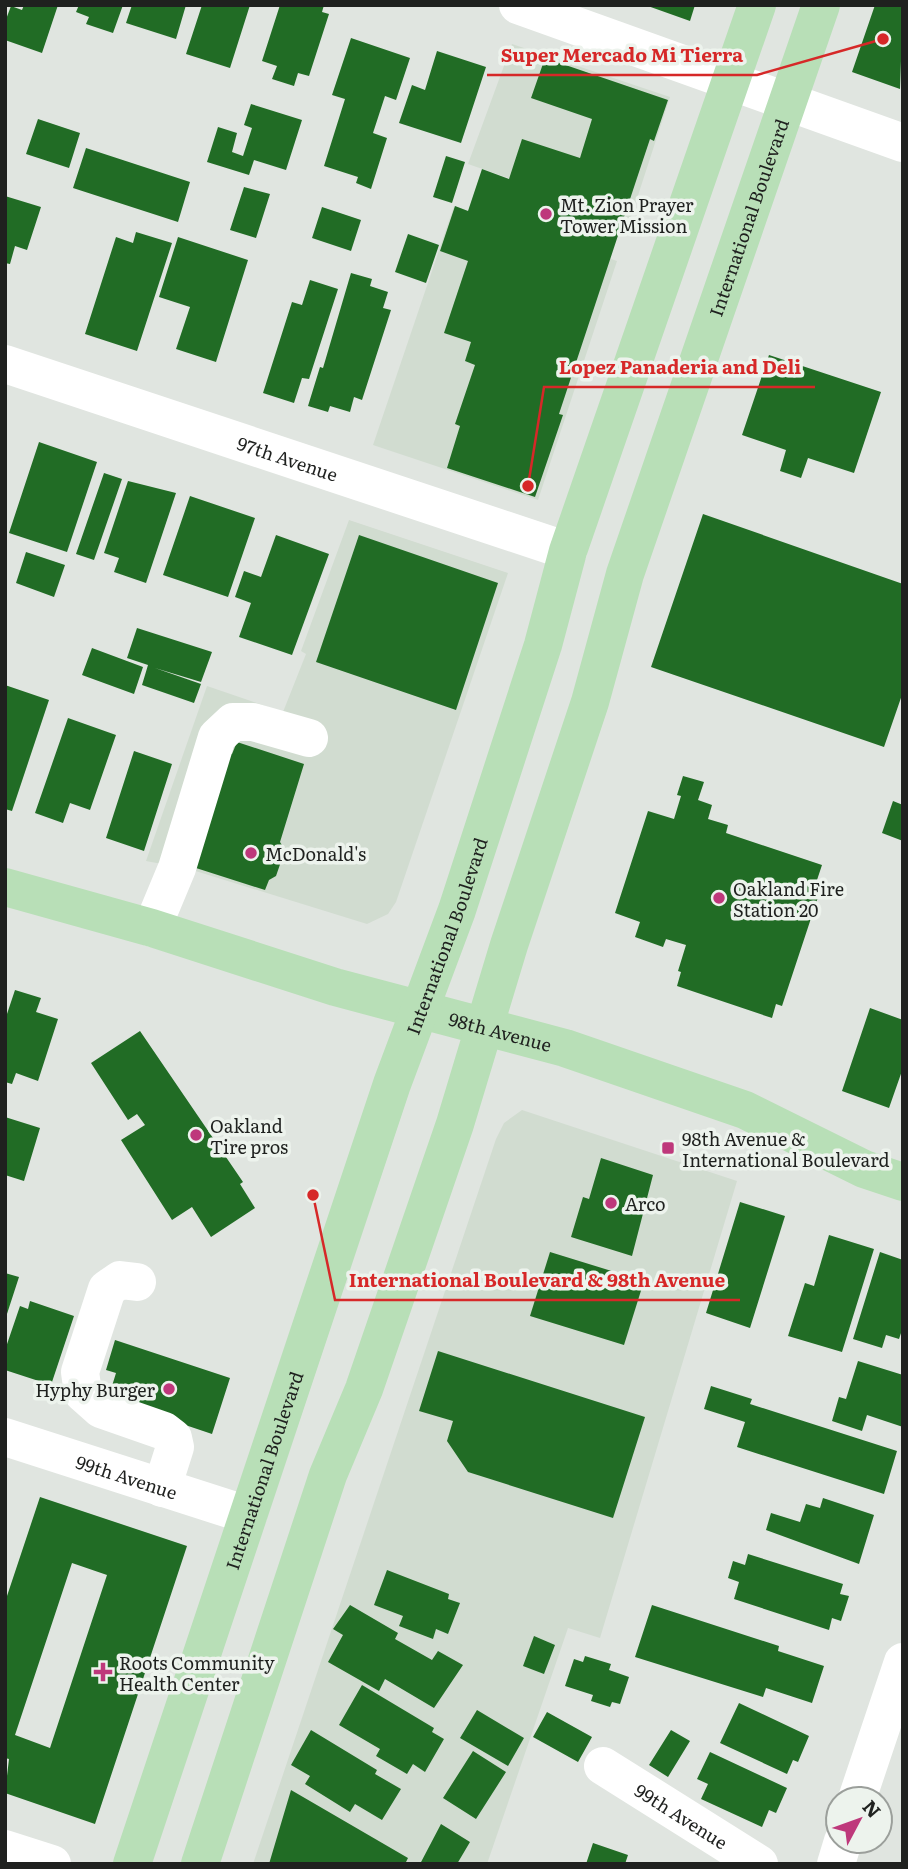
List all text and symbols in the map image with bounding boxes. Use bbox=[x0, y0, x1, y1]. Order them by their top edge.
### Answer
callout: Super Mercado Mi Tierra bbox=[487, 35, 757, 75]
text: Super Mercado Mi Tierra bbox=[501, 40, 743, 68]
street label: International Boulevard bbox=[701, 115, 794, 320]
place label: Mt. Zion Prayer Tower Mission bbox=[560, 191, 694, 239]
marker: Mt. Zion Prayer Tower Mission bbox=[538, 206, 554, 222]
callout: Lopez Panaderia and Deli bbox=[544, 347, 815, 387]
text: Lopez Panaderia and Deli bbox=[559, 352, 801, 380]
street label: 97th Avenue bbox=[234, 429, 342, 487]
street label: International Boulevard bbox=[398, 834, 493, 1038]
place label: McDonald's bbox=[265, 840, 366, 867]
marker: McDonald's bbox=[243, 845, 259, 861]
place label: Oakland Fire Station 20 bbox=[733, 875, 844, 923]
marker: Oakland Fire Station 20 bbox=[711, 890, 727, 906]
street label: 98th Avenue bbox=[446, 1004, 555, 1057]
place label: Oakland Tire pros bbox=[210, 1112, 288, 1160]
place label: 98th Avenue & International Boulevard bbox=[682, 1125, 890, 1173]
marker: Oakland Tire pros bbox=[188, 1127, 204, 1143]
marker: 98th Avenue & International Boulevard bbox=[660, 1140, 676, 1156]
place label: Arco bbox=[625, 1190, 666, 1217]
marker: Arco bbox=[603, 1195, 619, 1211]
callout: International Boulevard & 98th Avenue bbox=[335, 1260, 740, 1300]
text: International Boulevard & 98th Avenue bbox=[349, 1265, 725, 1293]
street label: International Boulevard bbox=[218, 1368, 309, 1573]
place label: Hyphy Burger bbox=[35, 1376, 155, 1403]
marker: Hyphy Burger bbox=[161, 1381, 177, 1397]
street label: 99th Avenue bbox=[73, 1447, 181, 1505]
place label: Roots Community Health Center bbox=[119, 1649, 275, 1697]
marker: Roots Community Health Center bbox=[93, 1662, 113, 1682]
street label: 99th Avenue bbox=[630, 1776, 733, 1855]
north arrow bbox=[824, 1785, 894, 1855]
text: N bbox=[857, 1793, 888, 1823]

